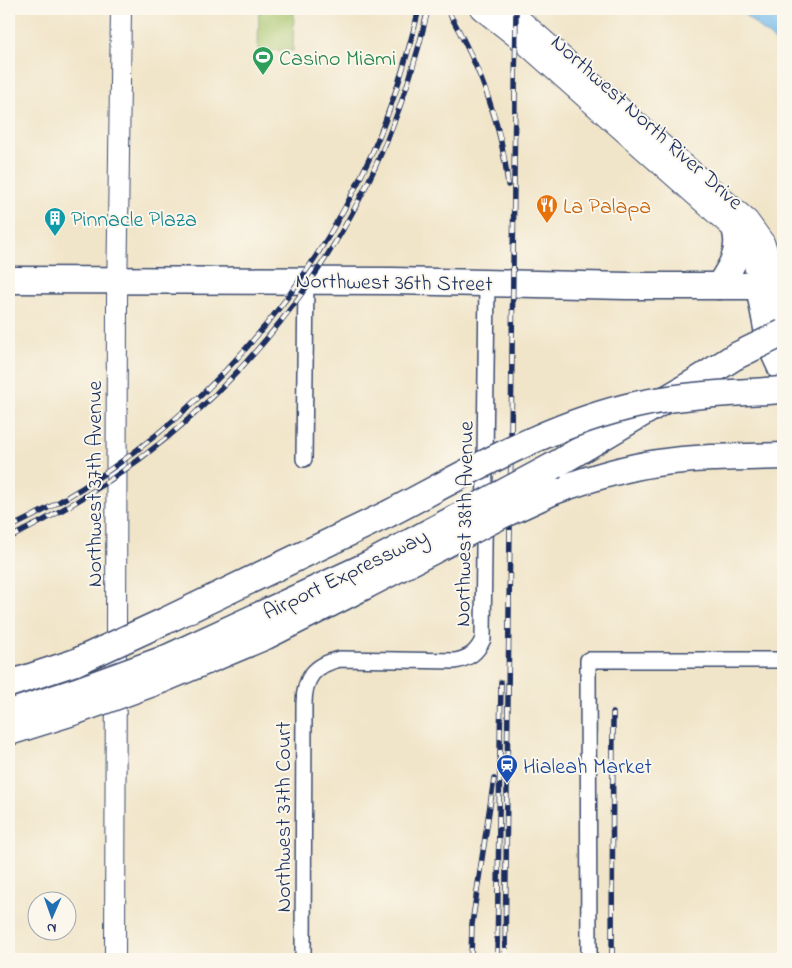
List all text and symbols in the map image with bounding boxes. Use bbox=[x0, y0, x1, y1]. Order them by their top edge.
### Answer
street label: Northwest North River Drive bbox=[543, 28, 749, 219]
place label: Casino Miami bbox=[279, 44, 396, 76]
sports icon: Casino Miami bbox=[251, 45, 275, 76]
place label: La Palapa bbox=[563, 192, 651, 224]
restaurant icon: La Palapa bbox=[535, 193, 559, 224]
place label: Pinnacle Plaza bbox=[71, 205, 197, 237]
building icon: Pinnacle Plaza bbox=[43, 206, 67, 237]
street label: Northwest 36th Street bbox=[295, 266, 493, 302]
street label: Northwest 37th Avenue bbox=[80, 381, 112, 587]
street label: Northwest 38th Avenue bbox=[448, 421, 484, 627]
street label: Airport Expressway bbox=[258, 522, 435, 630]
street label: Northwest 37th Court bbox=[269, 721, 301, 913]
place label: Hialeah Market bbox=[523, 752, 653, 784]
station icon: Hialeah Market bbox=[495, 753, 519, 784]
north arrow bbox=[28, 890, 78, 940]
text: N bbox=[47, 917, 57, 938]

